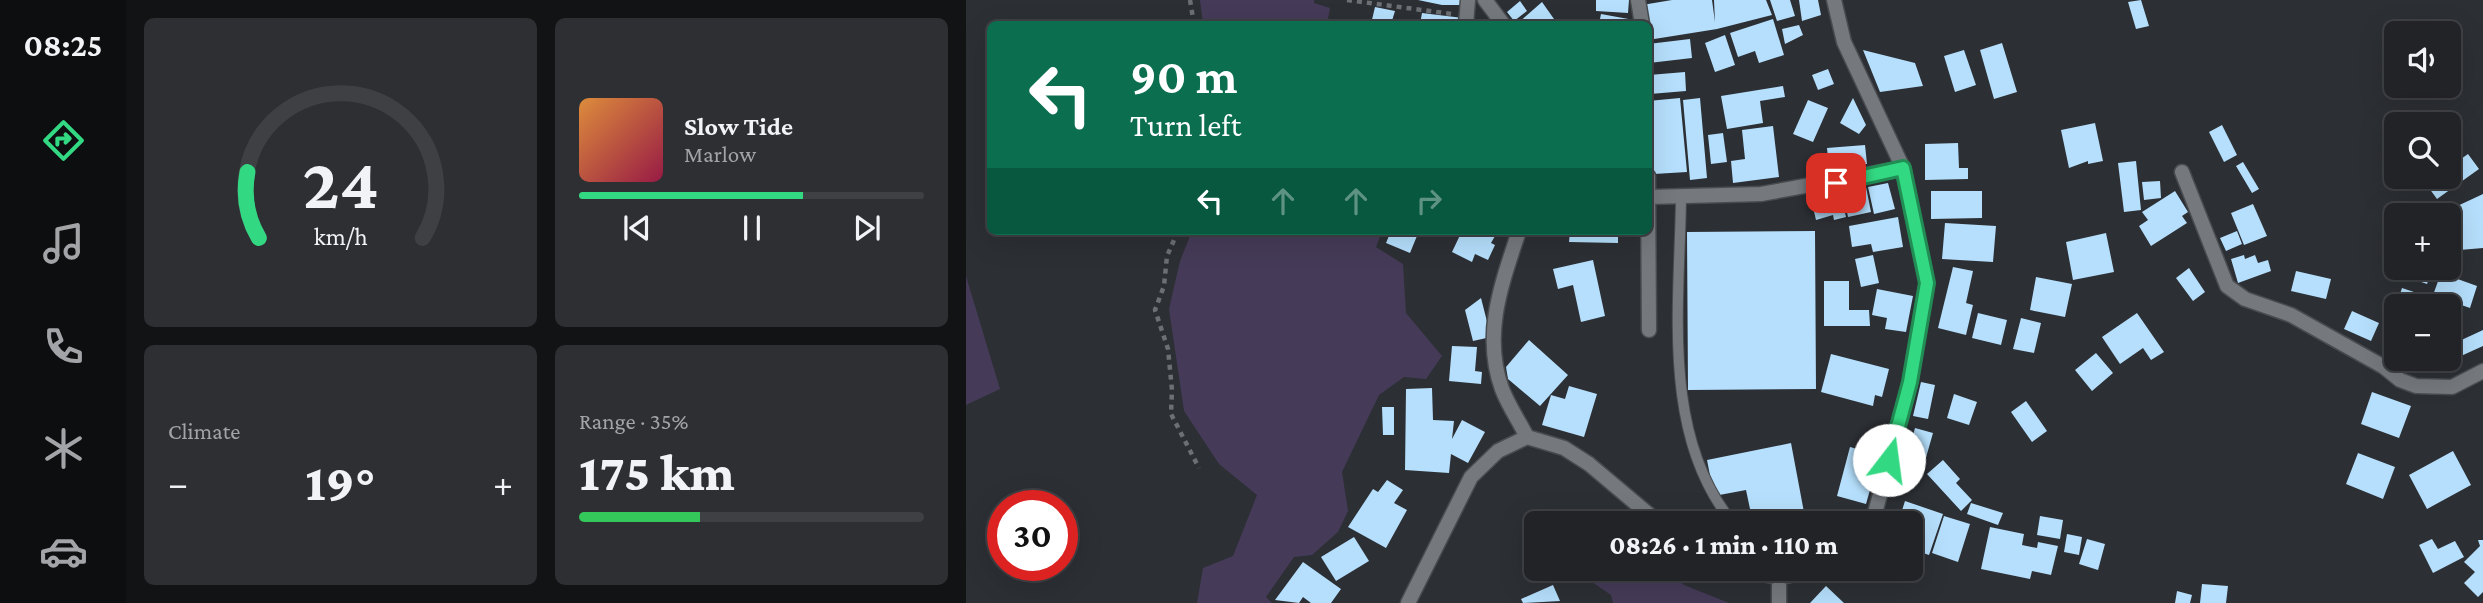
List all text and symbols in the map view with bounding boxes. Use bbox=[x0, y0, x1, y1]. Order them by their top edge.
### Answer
map controls bbox=[2384, 21, 2461, 371]
button: sound bbox=[2384, 21, 2461, 98]
text: 08:25 bbox=[24, 27, 102, 63]
icon: left bbox=[1015, 49, 1106, 140]
text: 90 m bbox=[1130, 49, 1237, 104]
text: Turn left bbox=[1130, 107, 1241, 143]
text: Slow Tide bbox=[684, 112, 793, 141]
button: search bbox=[2384, 112, 2461, 189]
icon: directions bbox=[39, 116, 88, 165]
text: Marlow bbox=[684, 141, 756, 167]
text: 24 bbox=[302, 144, 379, 225]
pin bbox=[1806, 153, 1866, 213]
icon: arrive bbox=[1817, 164, 1855, 202]
icon: left bbox=[1191, 182, 1229, 220]
icon: ahead bbox=[1264, 182, 1302, 220]
icon: ahead bbox=[1337, 182, 1375, 220]
icon: right bbox=[1410, 182, 1448, 220]
button: + bbox=[2384, 203, 2461, 280]
icon: previous bbox=[618, 209, 656, 247]
icon: pause bbox=[733, 209, 771, 247]
icon: next bbox=[848, 209, 886, 247]
icon: music bbox=[39, 219, 88, 268]
text: km/h bbox=[314, 223, 367, 250]
button: − bbox=[2384, 294, 2461, 371]
icon: phone bbox=[39, 322, 88, 371]
text: Range · 35% bbox=[579, 408, 688, 434]
text: Climate bbox=[168, 418, 240, 444]
position arrow bbox=[1852, 423, 1926, 497]
icon: climate bbox=[39, 424, 88, 473]
text: 175 km bbox=[579, 443, 735, 501]
text: 19° bbox=[305, 453, 376, 511]
text: − bbox=[168, 462, 188, 504]
text: + bbox=[493, 462, 513, 504]
speed limit sign: 30 bbox=[987, 490, 1078, 581]
icon: car bbox=[39, 527, 88, 576]
text: 08:26 · 1 min · 110 m bbox=[1609, 531, 1838, 560]

